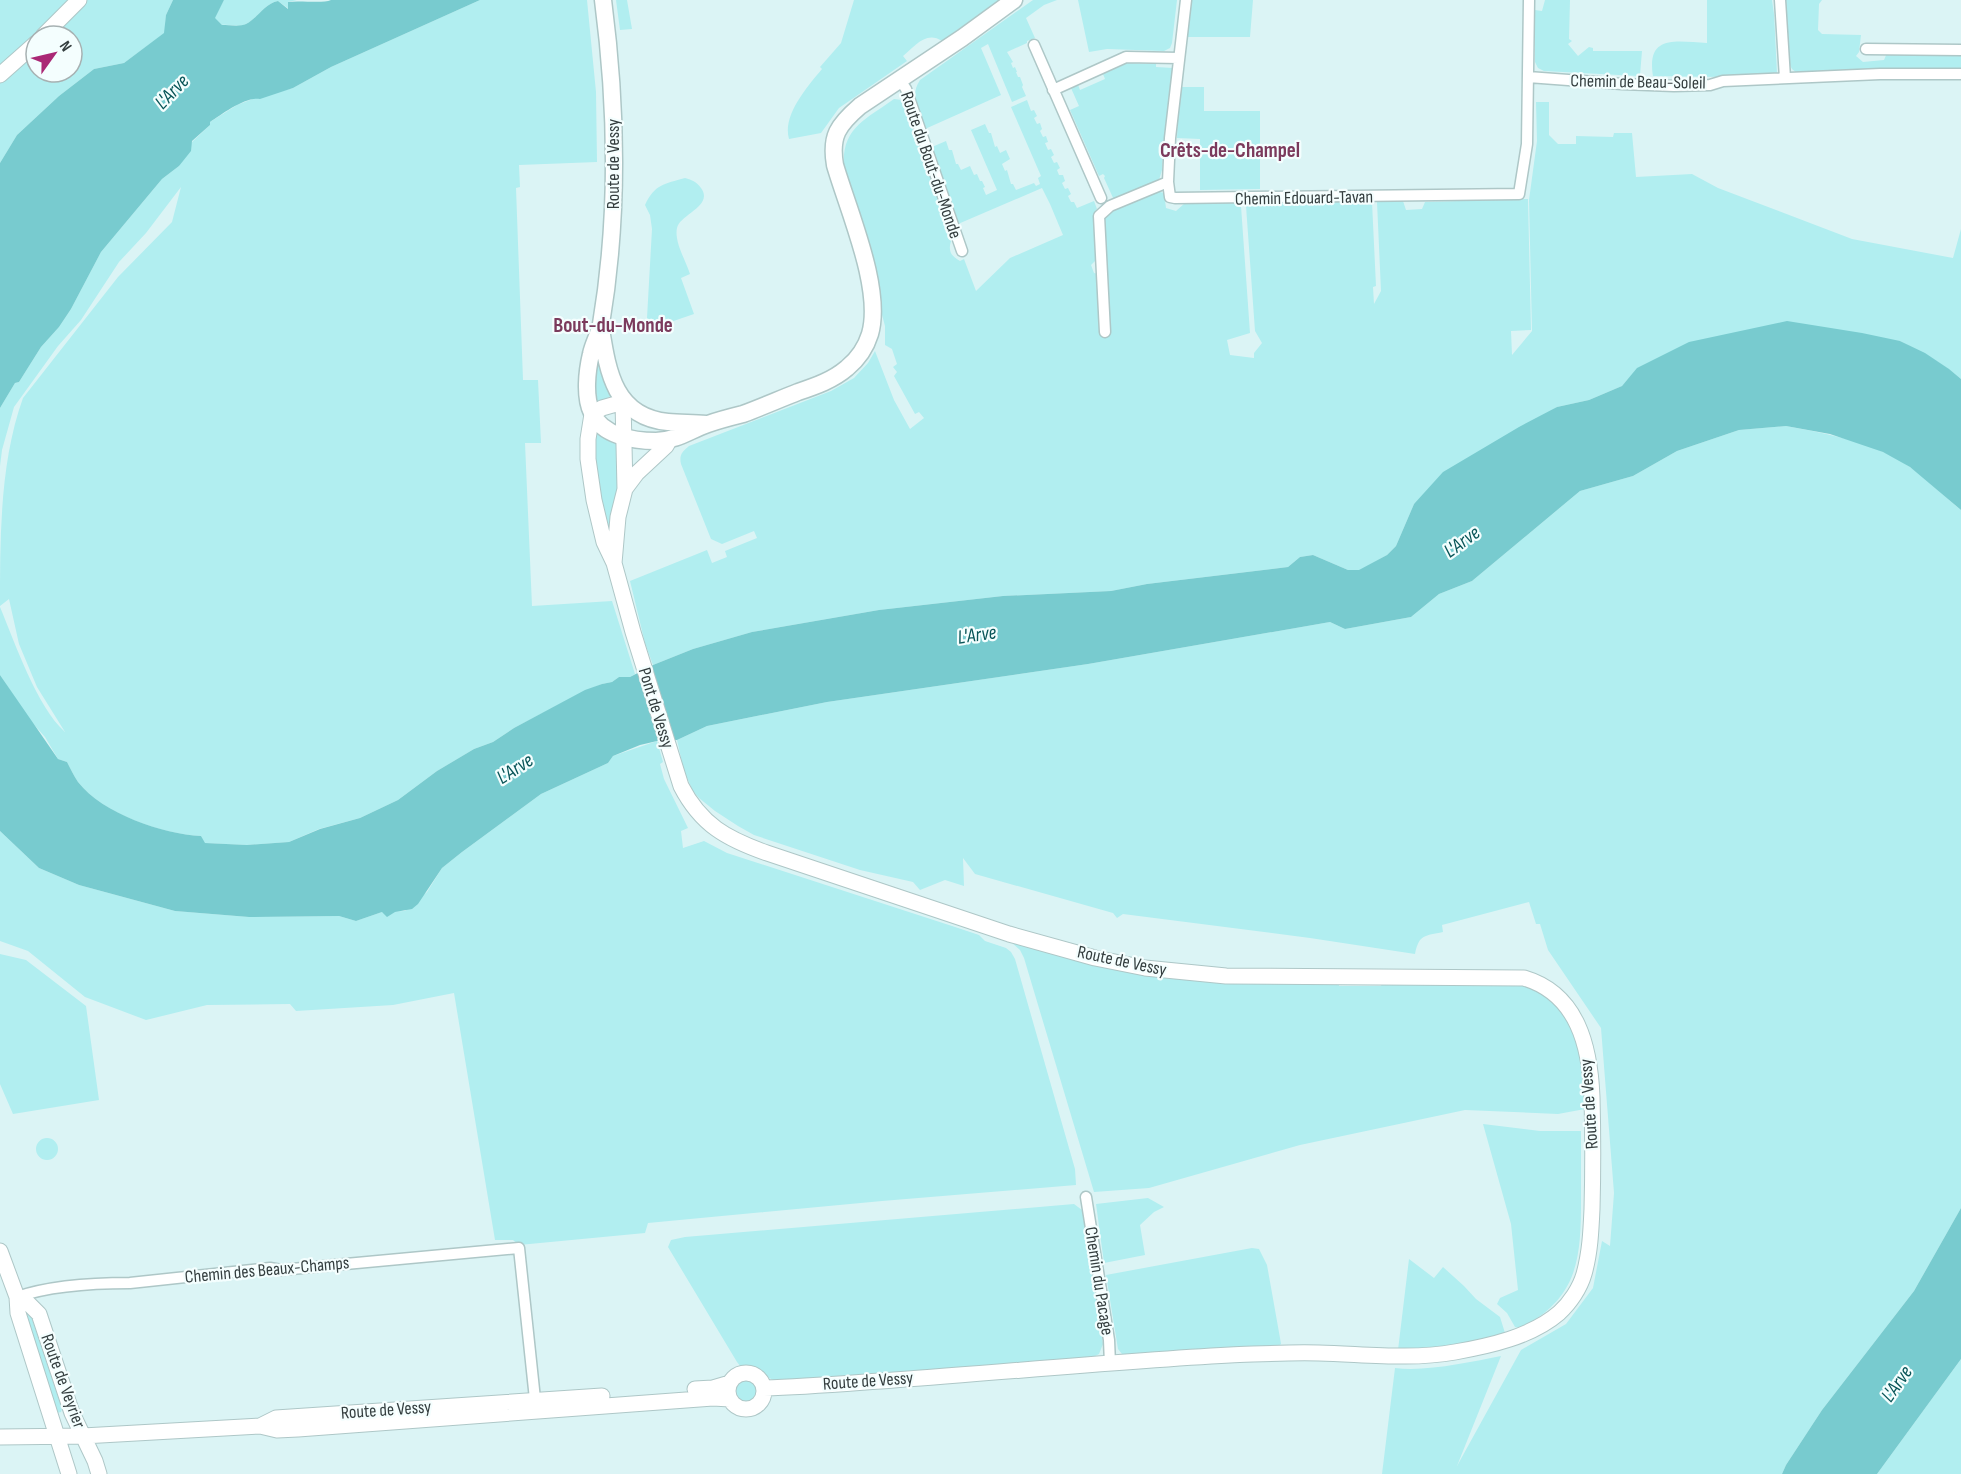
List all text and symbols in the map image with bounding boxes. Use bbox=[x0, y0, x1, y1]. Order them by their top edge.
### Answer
north arrow bbox=[24, 24, 84, 84]
text: N bbox=[55, 38, 75, 55]
water label: L'Arve bbox=[150, 70, 194, 114]
street label: Chemin de Beau-Soleil bbox=[1570, 70, 1706, 94]
street label: Route du Bout-du-Monde bbox=[896, 89, 966, 241]
street label: Route de Vessy bbox=[603, 119, 624, 209]
district label: Crêts-de-Champel bbox=[1160, 138, 1300, 163]
street label: Chemin Edouard-Tavan bbox=[1235, 186, 1373, 210]
district label: Bout-du-Monde bbox=[553, 313, 673, 338]
water label: L'Arve bbox=[1439, 521, 1485, 563]
water label: L'Arve bbox=[956, 620, 998, 650]
street label: Pont de Vessy bbox=[634, 665, 678, 751]
water label: L'Arve bbox=[492, 748, 538, 790]
street label: Route de Vessy bbox=[1076, 941, 1169, 981]
street label: Route de Vessy bbox=[1575, 1058, 1603, 1150]
street label: Chemin du Pacage bbox=[1080, 1225, 1118, 1337]
street label: Chemin des Beaux-Champs bbox=[184, 1252, 350, 1288]
street label: Route de Veyrier bbox=[36, 1331, 90, 1431]
water label: L'Arve bbox=[1876, 1361, 1918, 1407]
street label: Route de Vessy bbox=[822, 1367, 914, 1395]
street label: Route de Vessy bbox=[340, 1396, 432, 1424]

